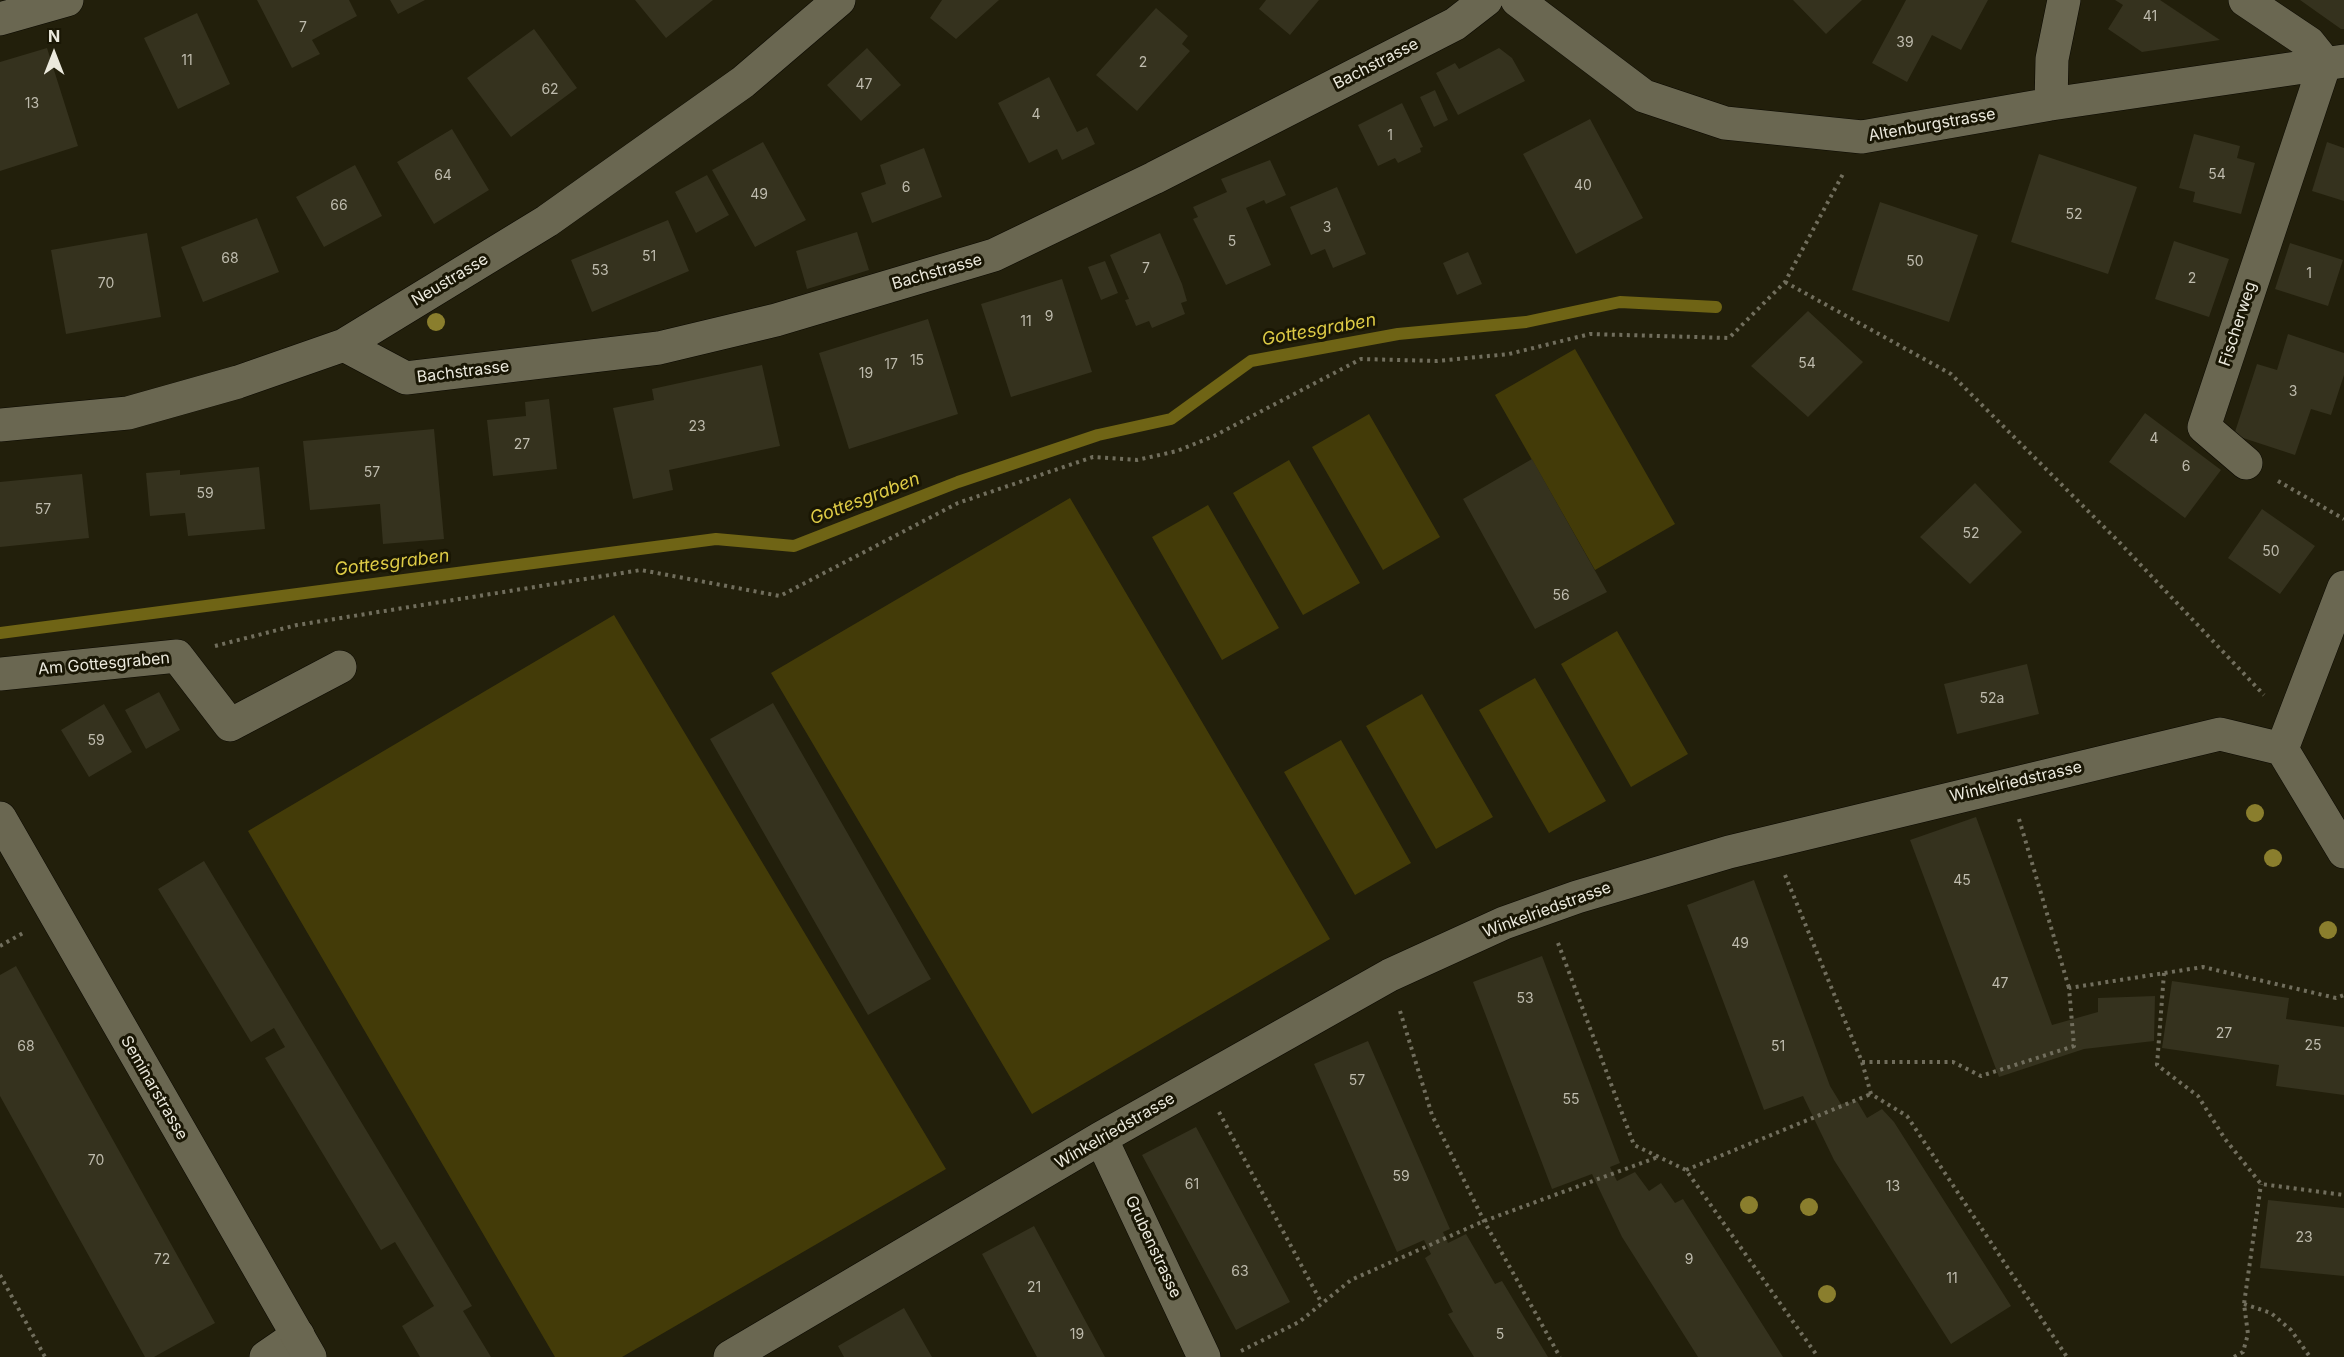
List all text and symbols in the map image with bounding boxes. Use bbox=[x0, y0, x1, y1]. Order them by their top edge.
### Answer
house number: 41 bbox=[2143, 9, 2157, 25]
house number: 7 bbox=[299, 20, 307, 36]
north arrow bbox=[24, 24, 84, 84]
text: N bbox=[48, 26, 60, 46]
street label: Bachstrasse bbox=[1330, 34, 1422, 94]
house number: 39 bbox=[1896, 35, 1914, 51]
house number: 11 bbox=[181, 53, 193, 69]
house number: 2 bbox=[1139, 55, 1147, 71]
house number: 47 bbox=[856, 77, 872, 93]
house number: 62 bbox=[541, 82, 559, 98]
house number: 13 bbox=[25, 96, 39, 112]
street label: Altenburgstrasse bbox=[1867, 104, 1997, 146]
house number: 4 bbox=[1031, 107, 1041, 123]
house number: 1 bbox=[1387, 128, 1393, 144]
house number: 54 bbox=[2208, 167, 2226, 183]
house number: 64 bbox=[434, 168, 452, 184]
house number: 40 bbox=[1574, 178, 1592, 194]
house number: 6 bbox=[902, 180, 910, 196]
house number: 49 bbox=[750, 187, 768, 203]
house number: 66 bbox=[330, 198, 348, 214]
house number: 52 bbox=[2065, 207, 2083, 223]
house number: 3 bbox=[1323, 220, 1331, 236]
house number: 5 bbox=[1228, 234, 1236, 250]
house number: 51 bbox=[642, 249, 656, 265]
street label: Neustrasse bbox=[408, 250, 492, 310]
street label: Bachstrasse bbox=[890, 250, 984, 294]
house number: 68 bbox=[221, 251, 239, 267]
house number: 50 bbox=[1906, 254, 1924, 270]
house number: 7 bbox=[1142, 261, 1150, 277]
house number: 53 bbox=[591, 263, 609, 279]
house number: 1 bbox=[2306, 266, 2312, 282]
house number: 2 bbox=[2188, 271, 2196, 287]
house number: 70 bbox=[98, 276, 114, 292]
street label: Fischerweg bbox=[2215, 279, 2261, 369]
house number: 9 bbox=[1045, 309, 1053, 325]
water label: Gottesgraben bbox=[1260, 309, 1378, 351]
house number: 11 bbox=[1020, 314, 1032, 330]
house number: 15 bbox=[910, 353, 924, 369]
house number: 54 bbox=[1798, 356, 1816, 372]
street label: Bachstrasse bbox=[416, 357, 510, 387]
house number: 17 bbox=[884, 357, 898, 373]
house number: 19 bbox=[859, 366, 873, 382]
house number: 3 bbox=[2289, 384, 2297, 400]
house number: 23 bbox=[688, 419, 706, 435]
house number: 4 bbox=[2149, 431, 2159, 447]
house number: 27 bbox=[514, 437, 530, 453]
house number: 6 bbox=[2182, 459, 2190, 475]
house number: 57 bbox=[364, 465, 380, 481]
water label: Gottesgraben bbox=[807, 468, 923, 530]
house number: 59 bbox=[196, 486, 214, 502]
house number: 57 bbox=[35, 502, 51, 518]
house number: 52 bbox=[1962, 526, 1980, 542]
house number: 50 bbox=[2262, 544, 2280, 560]
water label: Gottesgraben bbox=[333, 545, 451, 581]
house number: 56 bbox=[1552, 588, 1570, 604]
street label: Am Gottesgraben bbox=[37, 649, 171, 679]
house number: 52a bbox=[1980, 691, 2004, 707]
house number: 59 bbox=[87, 733, 105, 749]
street label: Winkelriedstrasse bbox=[1948, 757, 2084, 807]
house number: 45 bbox=[1953, 873, 1971, 889]
street label: Winkelriedstrasse bbox=[1480, 878, 1614, 942]
house number: 49 bbox=[1731, 936, 1749, 952]
house number: 47 bbox=[1992, 976, 2008, 992]
house number: 53 bbox=[1516, 991, 1534, 1007]
house number: 27 bbox=[2216, 1026, 2232, 1042]
street label: Seminarstrasse bbox=[116, 1033, 192, 1143]
house number: 25 bbox=[2304, 1038, 2322, 1054]
house number: 68 bbox=[17, 1039, 35, 1055]
house number: 51 bbox=[1771, 1039, 1785, 1055]
house number: 57 bbox=[1349, 1073, 1365, 1089]
street label: Winkelriedstrasse bbox=[1052, 1089, 1178, 1173]
house number: 55 bbox=[1562, 1092, 1580, 1108]
house number: 70 bbox=[88, 1153, 104, 1169]
house number: 59 bbox=[1392, 1169, 1410, 1185]
house number: 61 bbox=[1185, 1177, 1199, 1193]
house number: 13 bbox=[1886, 1179, 1900, 1195]
street label: Grubenstrasse bbox=[1121, 1193, 1185, 1301]
house number: 23 bbox=[2295, 1230, 2313, 1246]
house number: 72 bbox=[154, 1252, 170, 1268]
house number: 9 bbox=[1685, 1252, 1693, 1268]
house number: 63 bbox=[1231, 1264, 1249, 1280]
house number: 11 bbox=[1946, 1271, 1958, 1287]
house number: 21 bbox=[1027, 1280, 1041, 1296]
house number: 19 bbox=[1070, 1327, 1084, 1343]
house number: 5 bbox=[1496, 1327, 1504, 1343]

